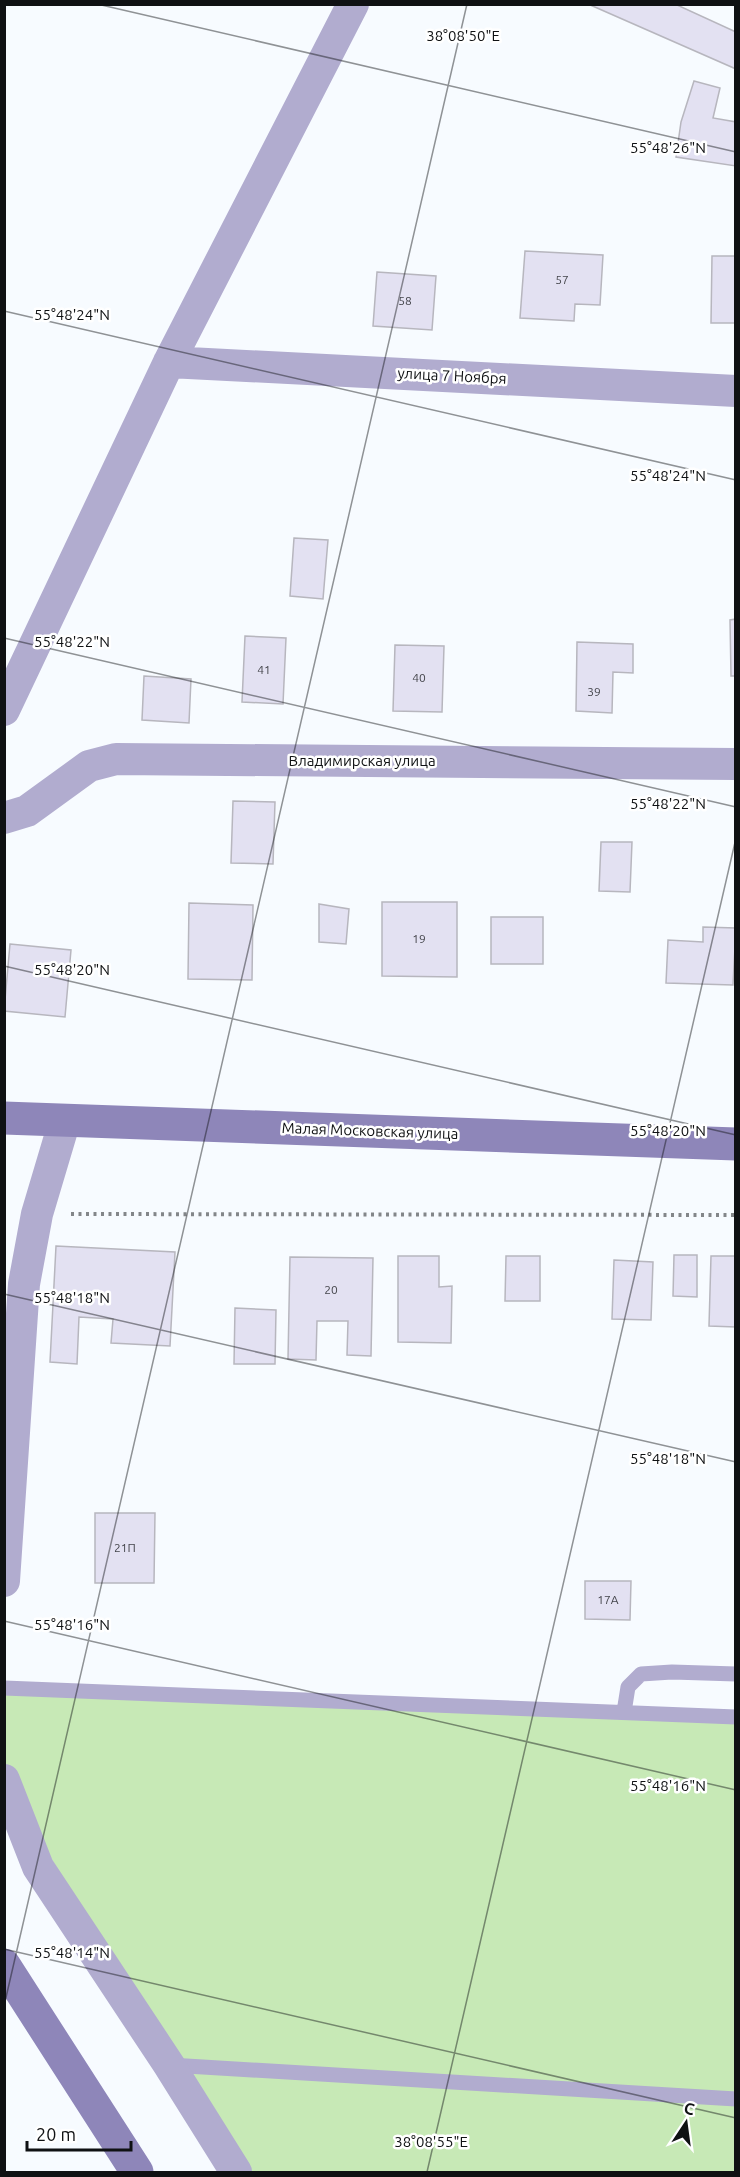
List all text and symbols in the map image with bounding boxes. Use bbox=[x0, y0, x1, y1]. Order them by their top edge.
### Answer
text: 38°08'50"E bbox=[426, 27, 500, 44]
text: 55°48'26"N bbox=[630, 139, 706, 156]
house number: 57 bbox=[555, 273, 569, 286]
house number: 58 bbox=[398, 294, 412, 307]
text: 55°48'24"N bbox=[34, 306, 110, 323]
street label: улица 7 Ноября bbox=[397, 364, 507, 387]
text: 55°48'24"N bbox=[630, 467, 706, 484]
text: 55°48'22"N bbox=[34, 633, 110, 650]
house number: 41 bbox=[257, 663, 271, 676]
house number: 40 bbox=[412, 671, 426, 684]
house number: 39 bbox=[587, 685, 601, 698]
street label: Владимирская улица bbox=[288, 752, 436, 769]
text: 55°48'22"N bbox=[630, 795, 706, 812]
house number: 19 bbox=[412, 932, 426, 945]
text: 55°48'20"N bbox=[34, 961, 110, 978]
street label: Малая Московская улица bbox=[281, 1119, 459, 1142]
text: 55°48'20"N bbox=[630, 1122, 706, 1139]
house number: 20 bbox=[324, 1283, 338, 1296]
text: 55°48'18"N bbox=[34, 1289, 110, 1306]
text: 55°48'18"N bbox=[630, 1450, 706, 1467]
house number: 21П bbox=[114, 1541, 136, 1554]
house number: 17А bbox=[597, 1593, 619, 1606]
text: 55°48'16"N bbox=[34, 1616, 110, 1633]
text: 55°48'16"N bbox=[630, 1777, 706, 1794]
text: 55°48'14"N bbox=[34, 1944, 110, 1961]
north arrow bbox=[656, 2093, 716, 2153]
text: С bbox=[682, 2098, 696, 2118]
scale bar bbox=[27, 2114, 130, 2152]
text: 20 m bbox=[36, 2124, 76, 2144]
text: 38°08'55"E bbox=[394, 2133, 468, 2150]

